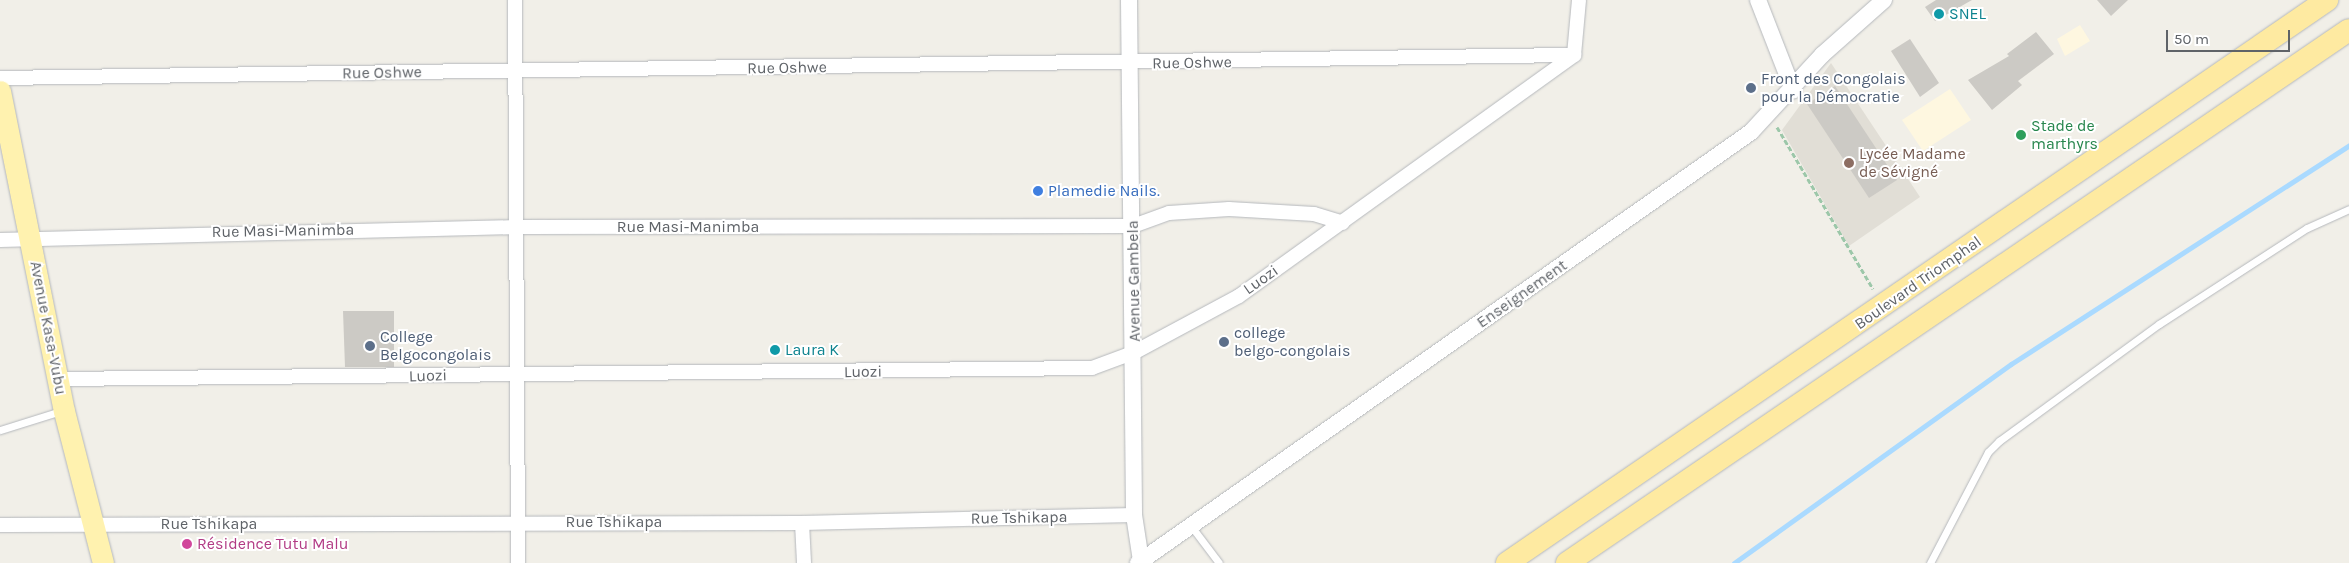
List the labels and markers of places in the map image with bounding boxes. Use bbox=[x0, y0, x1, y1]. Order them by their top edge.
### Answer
place label: SNEL bbox=[1949, 4, 1986, 24]
marker: SNEL bbox=[1933, 8, 1945, 20]
place label: Front des Congolais pour la Démocratie bbox=[1761, 69, 1906, 107]
marker: Front des Congolais pour la Démocratie bbox=[1745, 82, 1757, 94]
place label: Stade de marthyrs bbox=[2031, 116, 2098, 154]
marker: Stade de marthyrs bbox=[2015, 129, 2027, 141]
place label: Lycée Madame de Sévigné bbox=[1859, 144, 1966, 182]
marker: Lycée Madame de Sévigné bbox=[1843, 157, 1855, 169]
place label: Plamedie Nails. bbox=[1048, 181, 1160, 201]
marker: Plamedie Nails. bbox=[1032, 185, 1044, 197]
place label: college belgo-congolais bbox=[1234, 323, 1350, 361]
place label: College Belgocongolais bbox=[380, 327, 491, 365]
marker: college belgo-congolais bbox=[1218, 336, 1230, 348]
marker: College Belgocongolais bbox=[364, 340, 376, 352]
place label: Laura K bbox=[785, 340, 839, 360]
marker: Laura K bbox=[769, 344, 781, 356]
place label: Résidence Tutu Malu bbox=[197, 534, 348, 554]
marker: Résidence Tutu Malu bbox=[181, 538, 193, 550]

